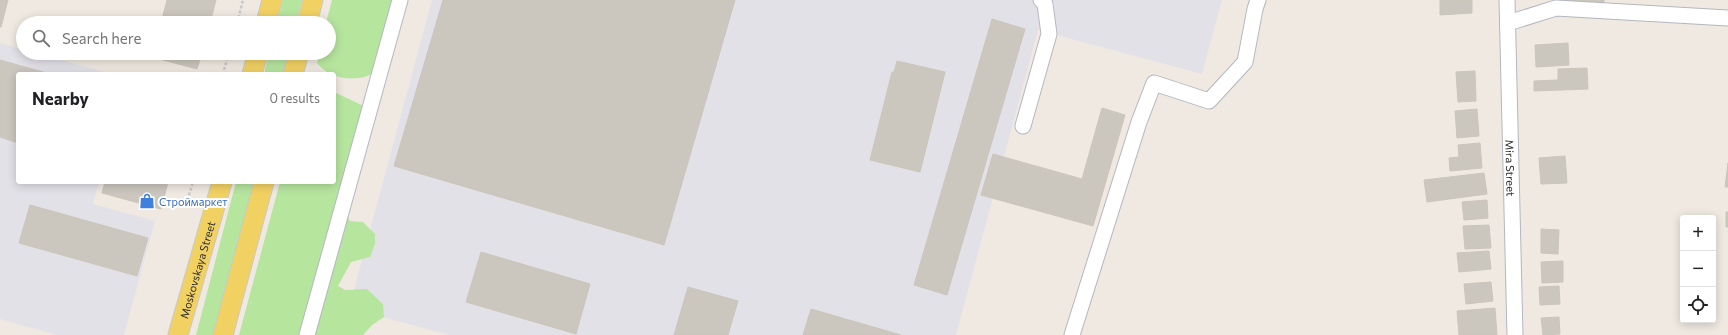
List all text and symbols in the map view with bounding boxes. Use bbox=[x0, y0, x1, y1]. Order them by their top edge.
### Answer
search box bbox=[16, 16, 336, 60]
icon: search bbox=[30, 27, 52, 49]
text: Search here bbox=[62, 29, 141, 47]
text: Nearby bbox=[32, 88, 89, 109]
text: 0 results bbox=[269, 90, 320, 106]
street label: Mira Street bbox=[1504, 139, 1518, 197]
shop icon: Строймаркет bbox=[138, 192, 156, 210]
place label: Строймаркет bbox=[159, 195, 227, 208]
map controls bbox=[1680, 215, 1716, 323]
button: + bbox=[1680, 215, 1716, 251]
street label: Moskovskaya Street bbox=[177, 219, 217, 320]
button: − bbox=[1680, 251, 1716, 287]
button: locate bbox=[1680, 287, 1716, 323]

